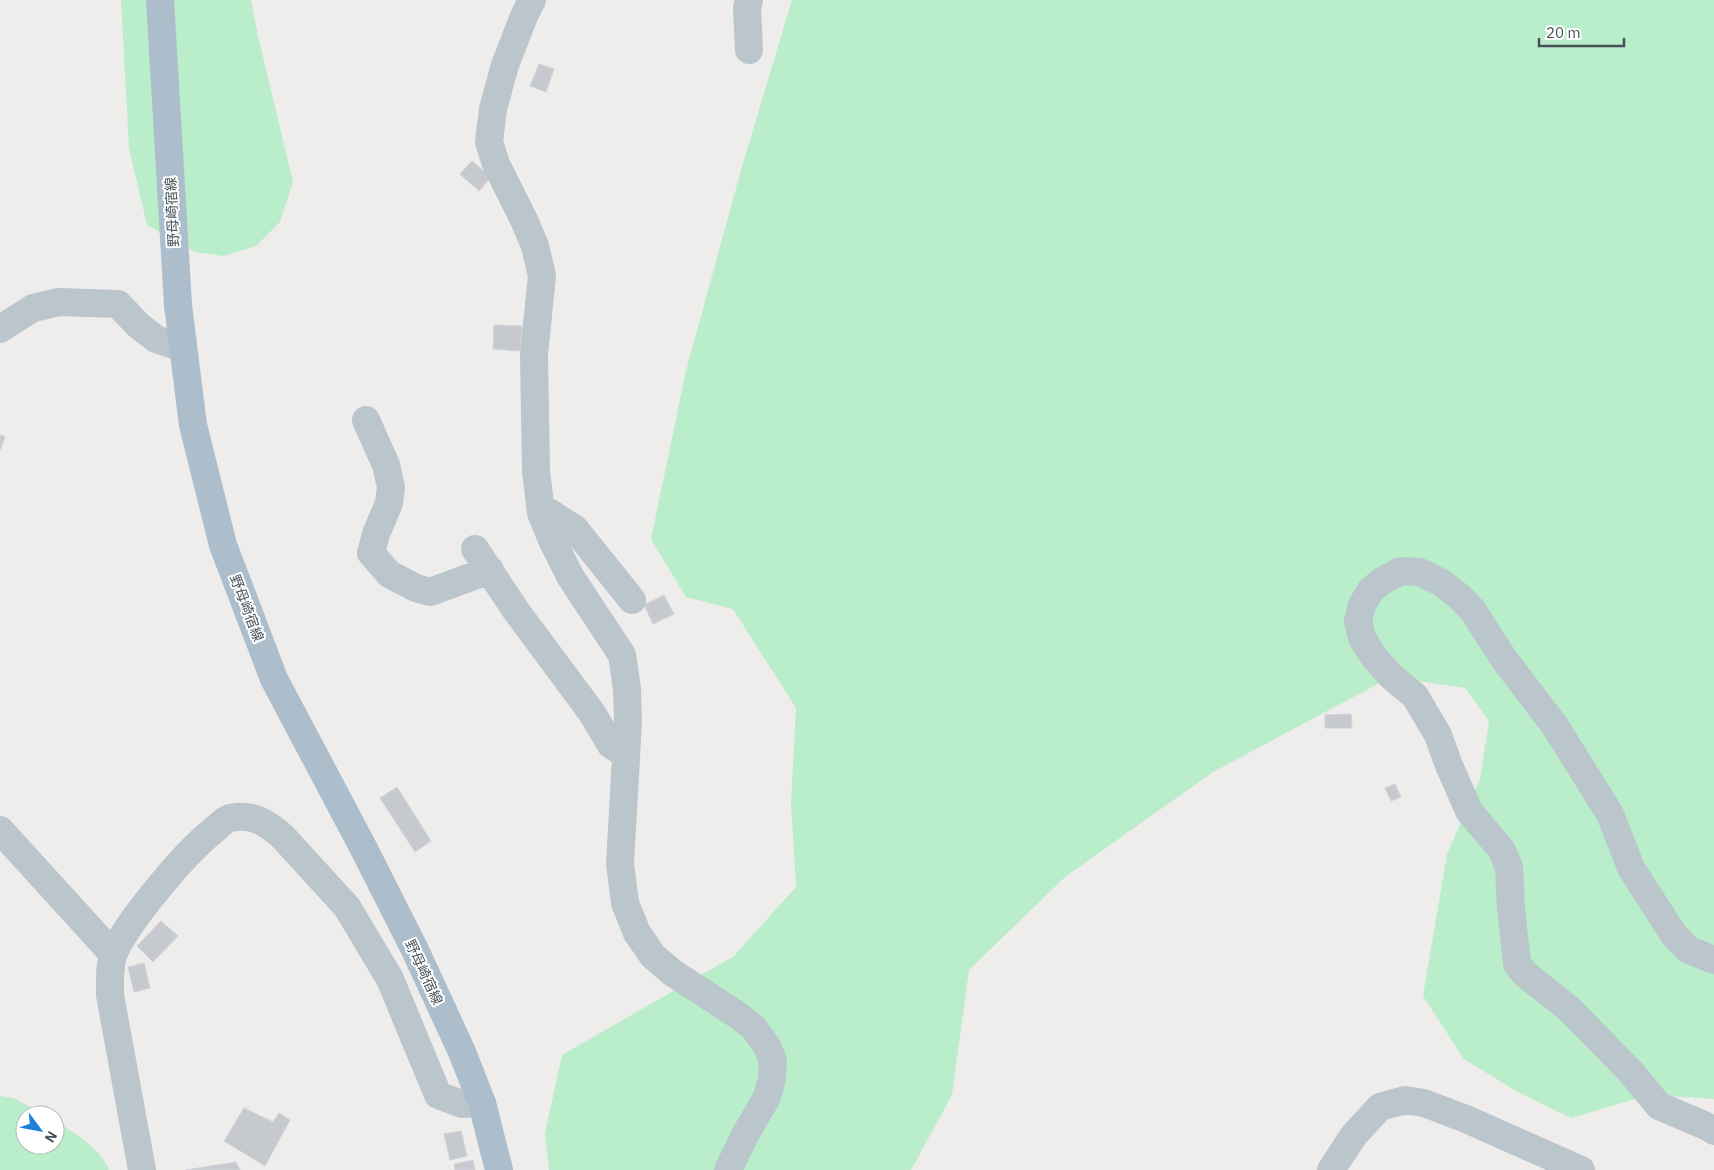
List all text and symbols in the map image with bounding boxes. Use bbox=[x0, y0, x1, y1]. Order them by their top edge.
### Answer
scale bar bbox=[1539, 15, 1624, 47]
text: 20 m bbox=[1546, 23, 1581, 42]
street label: 野母崎宿線 bbox=[161, 177, 183, 247]
street label: 野母崎宿線 bbox=[226, 572, 268, 644]
street label: 野母崎宿線 bbox=[401, 936, 447, 1008]
north arrow bbox=[15, 1105, 65, 1155]
text: N bbox=[41, 1128, 61, 1146]

